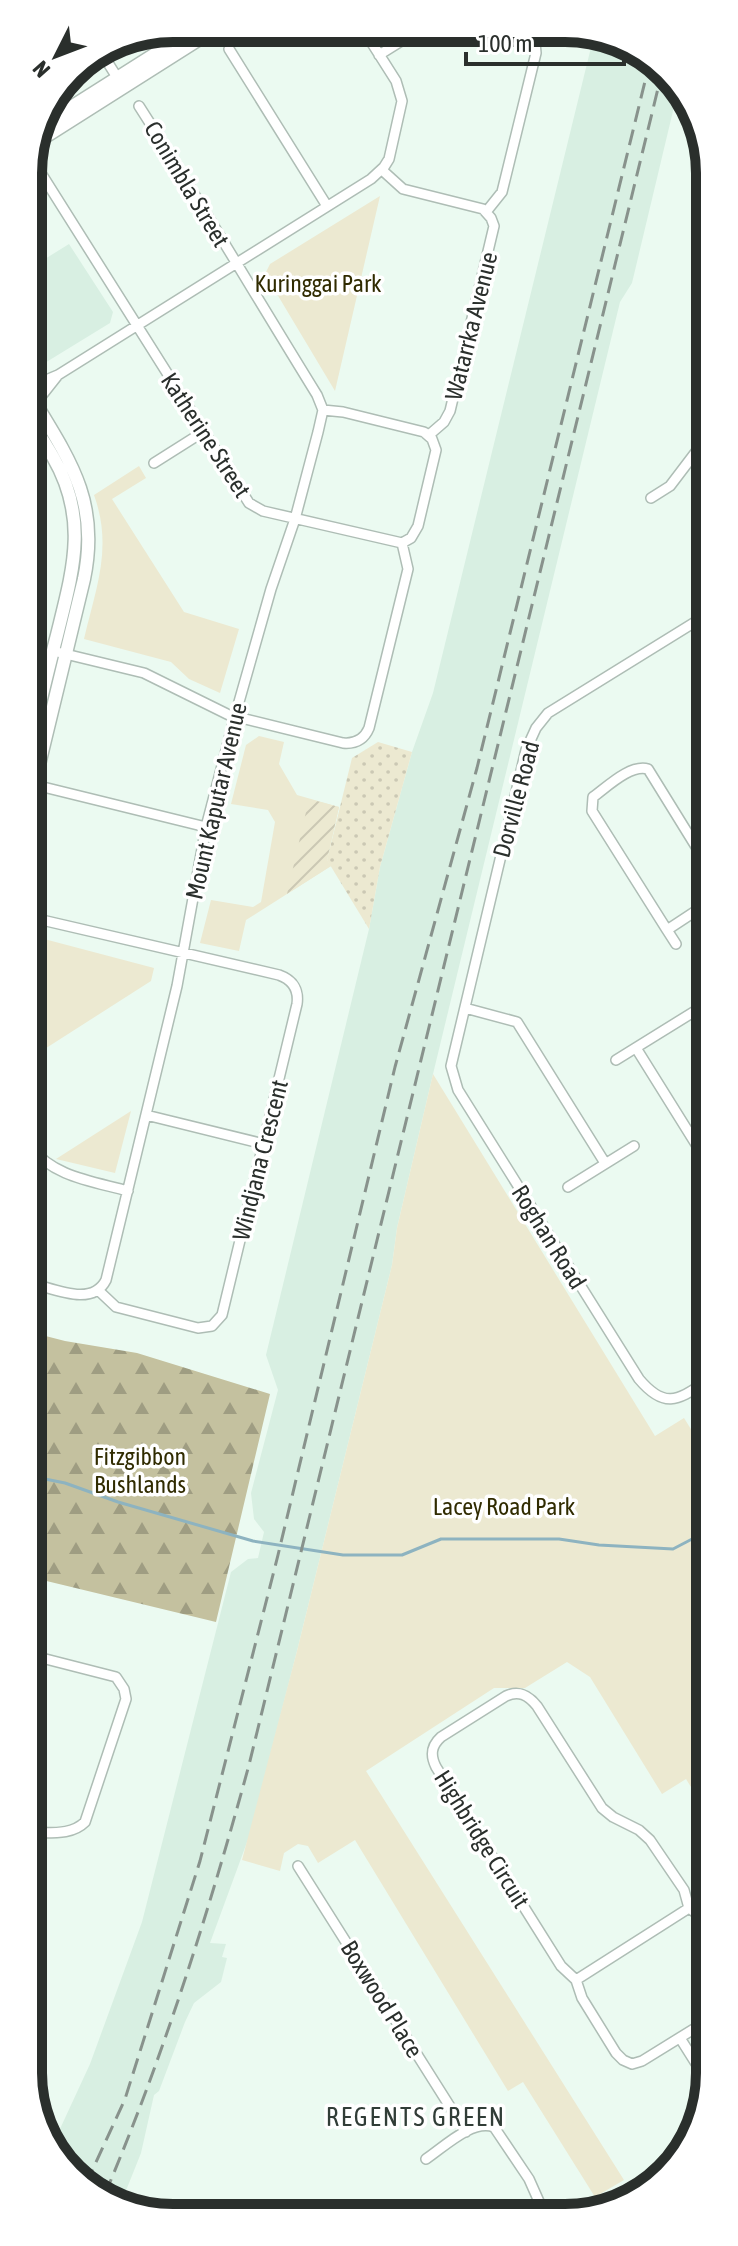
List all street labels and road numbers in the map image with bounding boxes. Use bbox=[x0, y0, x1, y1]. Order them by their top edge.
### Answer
street label: Conimbla Street bbox=[139, 116, 235, 252]
street label: Watarrka Avenue bbox=[440, 249, 502, 403]
street label: Katherine Street bbox=[156, 368, 256, 502]
street label: Mount Kaputar Avenue bbox=[180, 700, 252, 902]
street label: Dorville Road bbox=[487, 738, 545, 860]
street label: Windjana Crescent bbox=[227, 1077, 293, 1243]
street label: Roghan Road bbox=[507, 1180, 591, 1294]
street label: Highbridge Circuit bbox=[429, 1765, 535, 1913]
street label: Boxwood Place bbox=[335, 1936, 429, 2062]

